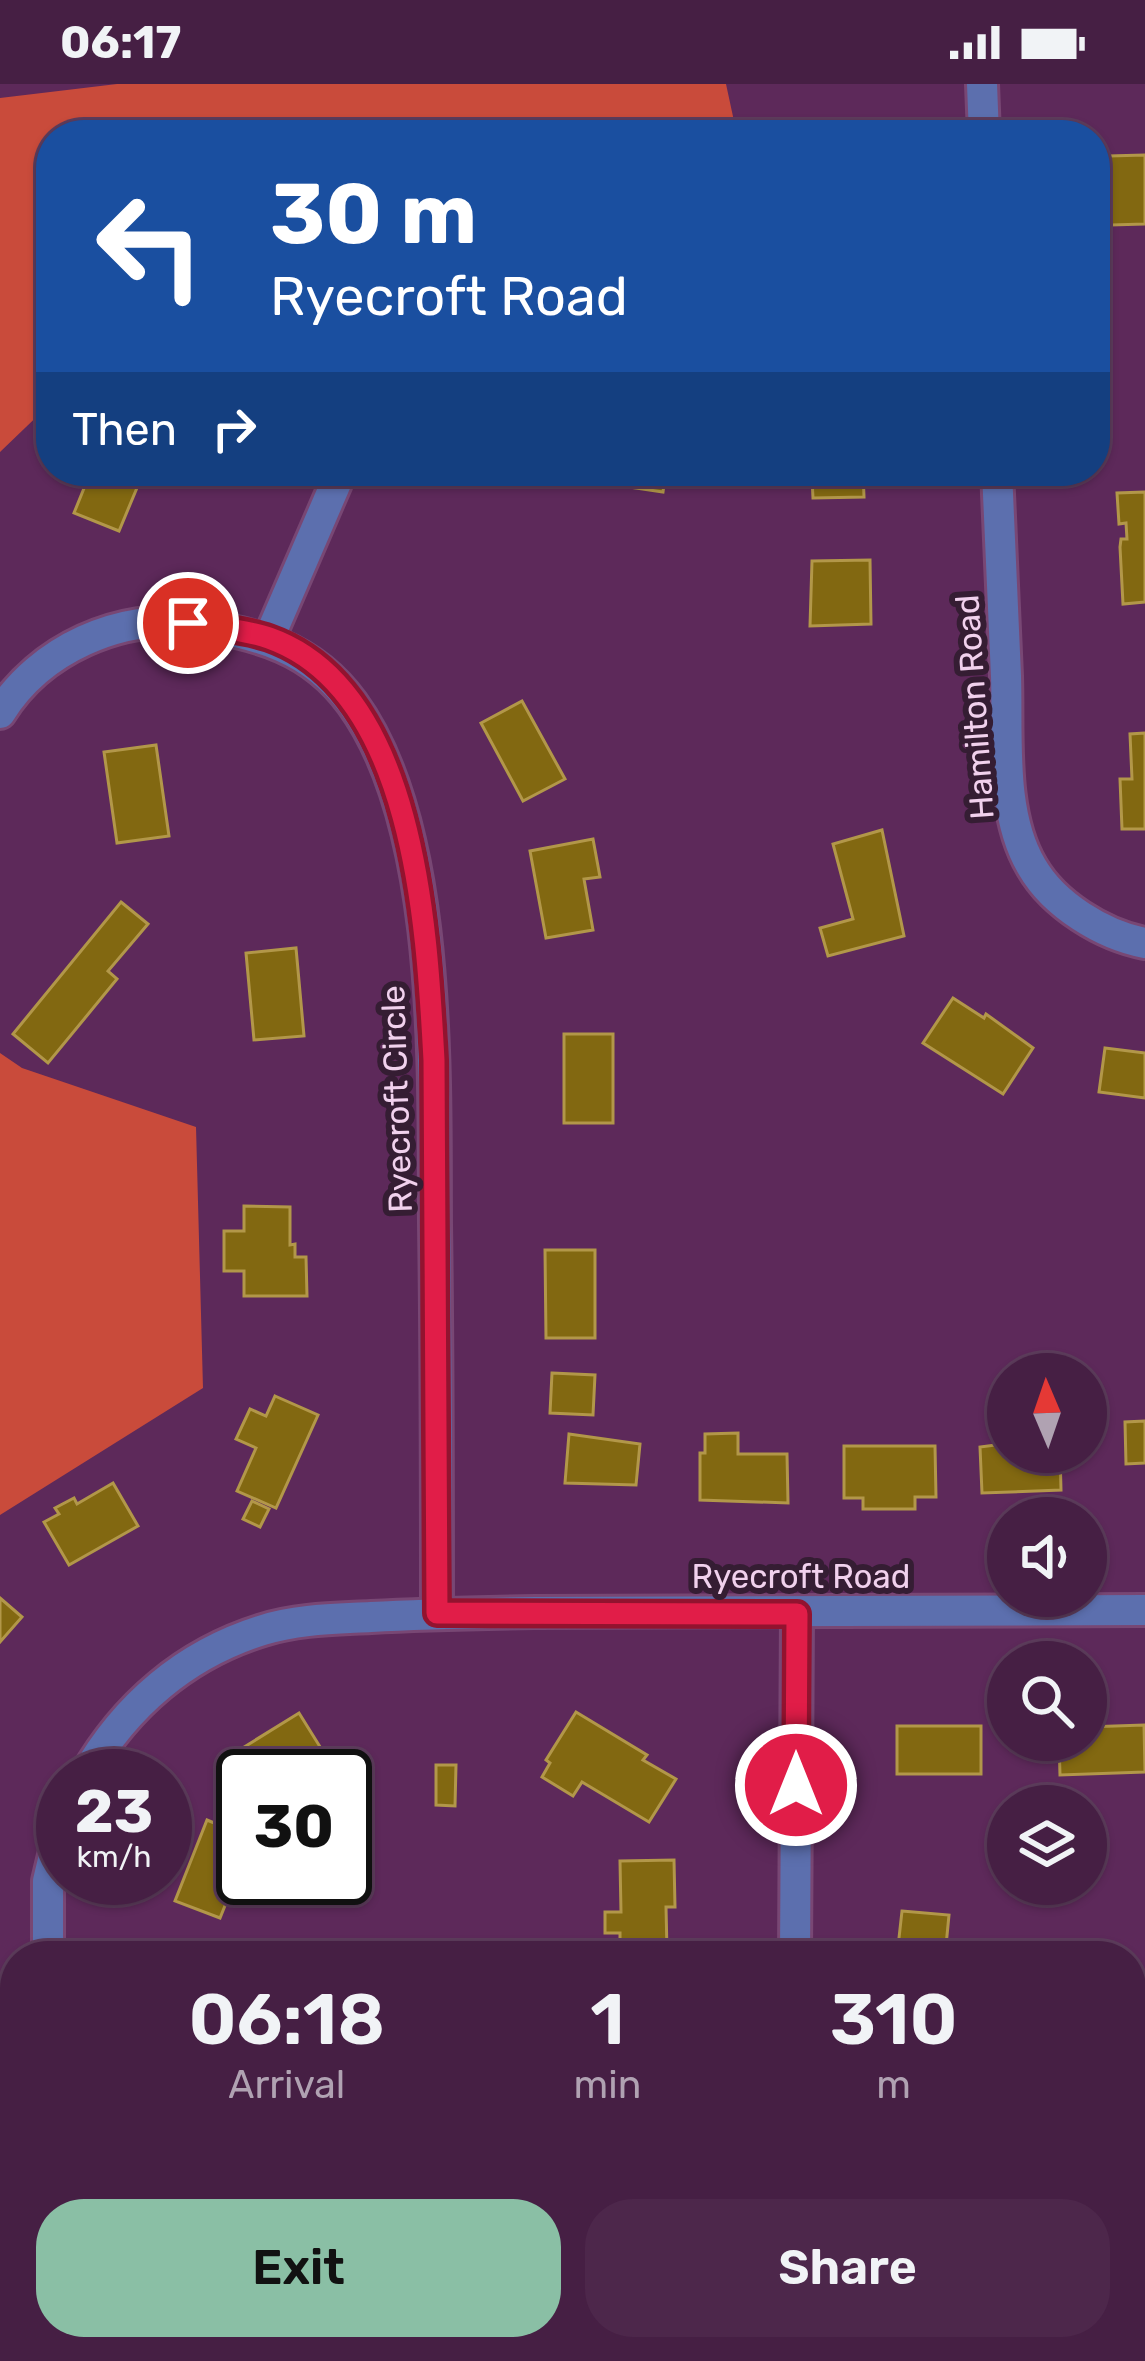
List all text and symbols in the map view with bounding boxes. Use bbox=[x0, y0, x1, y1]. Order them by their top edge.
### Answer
text: 06:17 bbox=[60, 16, 181, 69]
text: 30 m bbox=[270, 164, 477, 264]
icon: left bbox=[72, 168, 228, 324]
text: Ryecroft Road bbox=[270, 265, 628, 329]
icon: right bbox=[201, 396, 267, 462]
text: Then bbox=[72, 403, 177, 456]
pin bbox=[137, 572, 239, 674]
icon: arrive bbox=[155, 590, 221, 656]
street label: Hamilton Road bbox=[947, 593, 1002, 821]
street label: Ryecroft Circle bbox=[373, 985, 420, 1213]
north arrow bbox=[987, 1353, 1107, 1473]
map controls bbox=[987, 1353, 1107, 1905]
button: sound bbox=[987, 1497, 1107, 1617]
street label: Ryecroft Road bbox=[692, 1557, 910, 1596]
button: search bbox=[987, 1641, 1107, 1761]
position arrow bbox=[733, 1722, 859, 1848]
speed limit sign: 30 bbox=[216, 1749, 372, 1905]
text: 23 bbox=[75, 1776, 153, 1847]
button: layers bbox=[987, 1785, 1107, 1905]
text: km/h bbox=[77, 1839, 151, 1875]
text: 06:18 bbox=[188, 1977, 385, 2062]
text: 1 bbox=[590, 1977, 625, 2062]
text: 310 bbox=[830, 1977, 958, 2062]
text: Arrival bbox=[228, 2062, 345, 2108]
text: min bbox=[574, 2062, 641, 2108]
text: m bbox=[876, 2062, 911, 2108]
button: Exit bbox=[36, 2199, 561, 2337]
button: Share bbox=[585, 2199, 1110, 2337]

